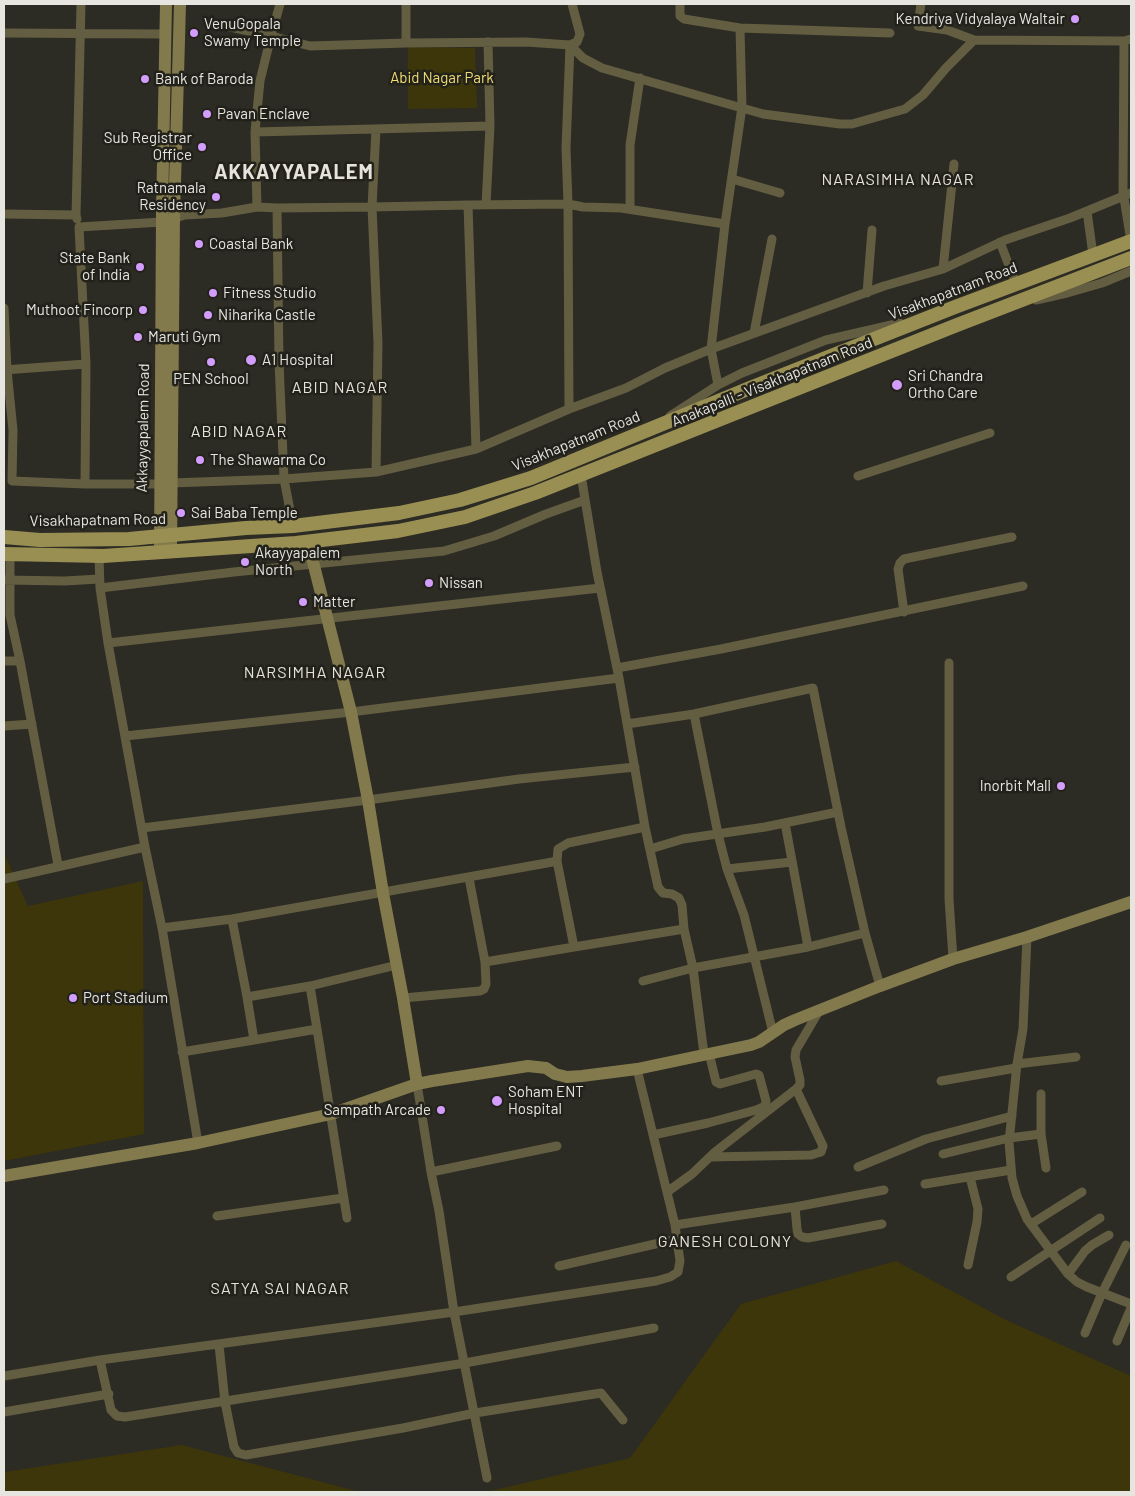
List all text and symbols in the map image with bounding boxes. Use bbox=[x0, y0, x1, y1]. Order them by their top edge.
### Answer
place label: Kendriya Vidyalaya Waltair bbox=[896, 10, 1065, 28]
marker: Kendriya Vidyalaya Waltair bbox=[1069, 13, 1081, 25]
place label: VenuGopala Swamy Temple bbox=[204, 15, 301, 50]
marker: VenuGopala Swamy Temple bbox=[188, 27, 200, 39]
park label: Abid Nagar Park bbox=[390, 69, 494, 87]
place label: Bank of Baroda bbox=[155, 70, 253, 88]
marker: Bank of Baroda bbox=[139, 73, 151, 85]
place label: Pavan Enclave bbox=[217, 105, 310, 123]
marker: Pavan Enclave bbox=[201, 108, 213, 120]
place label: Sub Registrar Office bbox=[104, 129, 192, 164]
marker: Sub Registrar Office bbox=[196, 141, 208, 153]
district label: AKKAYYAPALEM bbox=[213, 160, 375, 184]
district label: NARASIMHA NAGAR bbox=[820, 170, 976, 190]
place label: Ratnamala Residency bbox=[137, 179, 206, 214]
marker: Ratnamala Residency bbox=[210, 191, 222, 203]
place label: Coastal Bank bbox=[209, 235, 293, 253]
marker: Coastal Bank bbox=[193, 238, 205, 250]
place label: State Bank of India bbox=[59, 249, 130, 284]
street label: Visakhapatnam Road bbox=[886, 258, 1020, 324]
marker: State Bank of India bbox=[134, 261, 146, 273]
place label: Fitness Studio bbox=[223, 284, 316, 302]
marker: Fitness Studio bbox=[207, 287, 219, 299]
place label: Muthoot Fincorp bbox=[26, 301, 133, 319]
marker: Muthoot Fincorp bbox=[137, 304, 149, 316]
place label: Niharika Castle bbox=[218, 306, 316, 324]
marker: Niharika Castle bbox=[202, 309, 214, 321]
place label: Maruti Gym bbox=[148, 328, 221, 346]
marker: Maruti Gym bbox=[132, 331, 144, 343]
street label: Anakapalli - Visakhapatnam Road bbox=[669, 333, 875, 431]
place label: A1 Hospital bbox=[262, 351, 333, 369]
marker: A1 Hospital bbox=[244, 353, 258, 367]
marker: PEN School bbox=[205, 356, 217, 368]
street label: Akkayyapalem Road bbox=[133, 363, 153, 493]
place label: Sri Chandra Ortho Care bbox=[908, 367, 983, 402]
place label: PEN School bbox=[173, 370, 249, 388]
district label: ABID NAGAR bbox=[290, 378, 390, 398]
marker: Sri Chandra Ortho Care bbox=[890, 378, 904, 392]
street label: Visakhapatnam Road bbox=[509, 407, 643, 475]
district label: ABID NAGAR bbox=[189, 422, 289, 442]
place label: The Shawarma Co bbox=[210, 451, 326, 469]
marker: The Shawarma Co bbox=[194, 454, 206, 466]
place label: Sai Baba Temple bbox=[191, 504, 298, 522]
marker: Sai Baba Temple bbox=[175, 507, 187, 519]
street label: Visakhapatnam Road bbox=[30, 510, 166, 530]
place label: Akayyapalem North bbox=[255, 544, 340, 579]
marker: Akayyapalem North bbox=[239, 556, 251, 568]
place label: Nissan bbox=[439, 574, 483, 592]
marker: Nissan bbox=[423, 577, 435, 589]
place label: Matter bbox=[313, 593, 355, 611]
marker: Matter bbox=[297, 596, 309, 608]
district label: NARSIMHA NAGAR bbox=[242, 663, 388, 683]
place label: Inorbit Mall bbox=[980, 777, 1051, 795]
marker: Inorbit Mall bbox=[1055, 780, 1067, 792]
place label: Port Stadium bbox=[83, 989, 168, 1007]
marker: Port Stadium bbox=[67, 992, 79, 1004]
place label: Soham ENT Hospital bbox=[508, 1083, 584, 1118]
marker: Soham ENT Hospital bbox=[490, 1094, 504, 1108]
place label: Sampath Arcade bbox=[324, 1101, 431, 1119]
marker: Sampath Arcade bbox=[435, 1104, 447, 1116]
district label: GANESH COLONY bbox=[656, 1232, 794, 1252]
district label: SATYA SAI NAGAR bbox=[209, 1279, 351, 1299]

